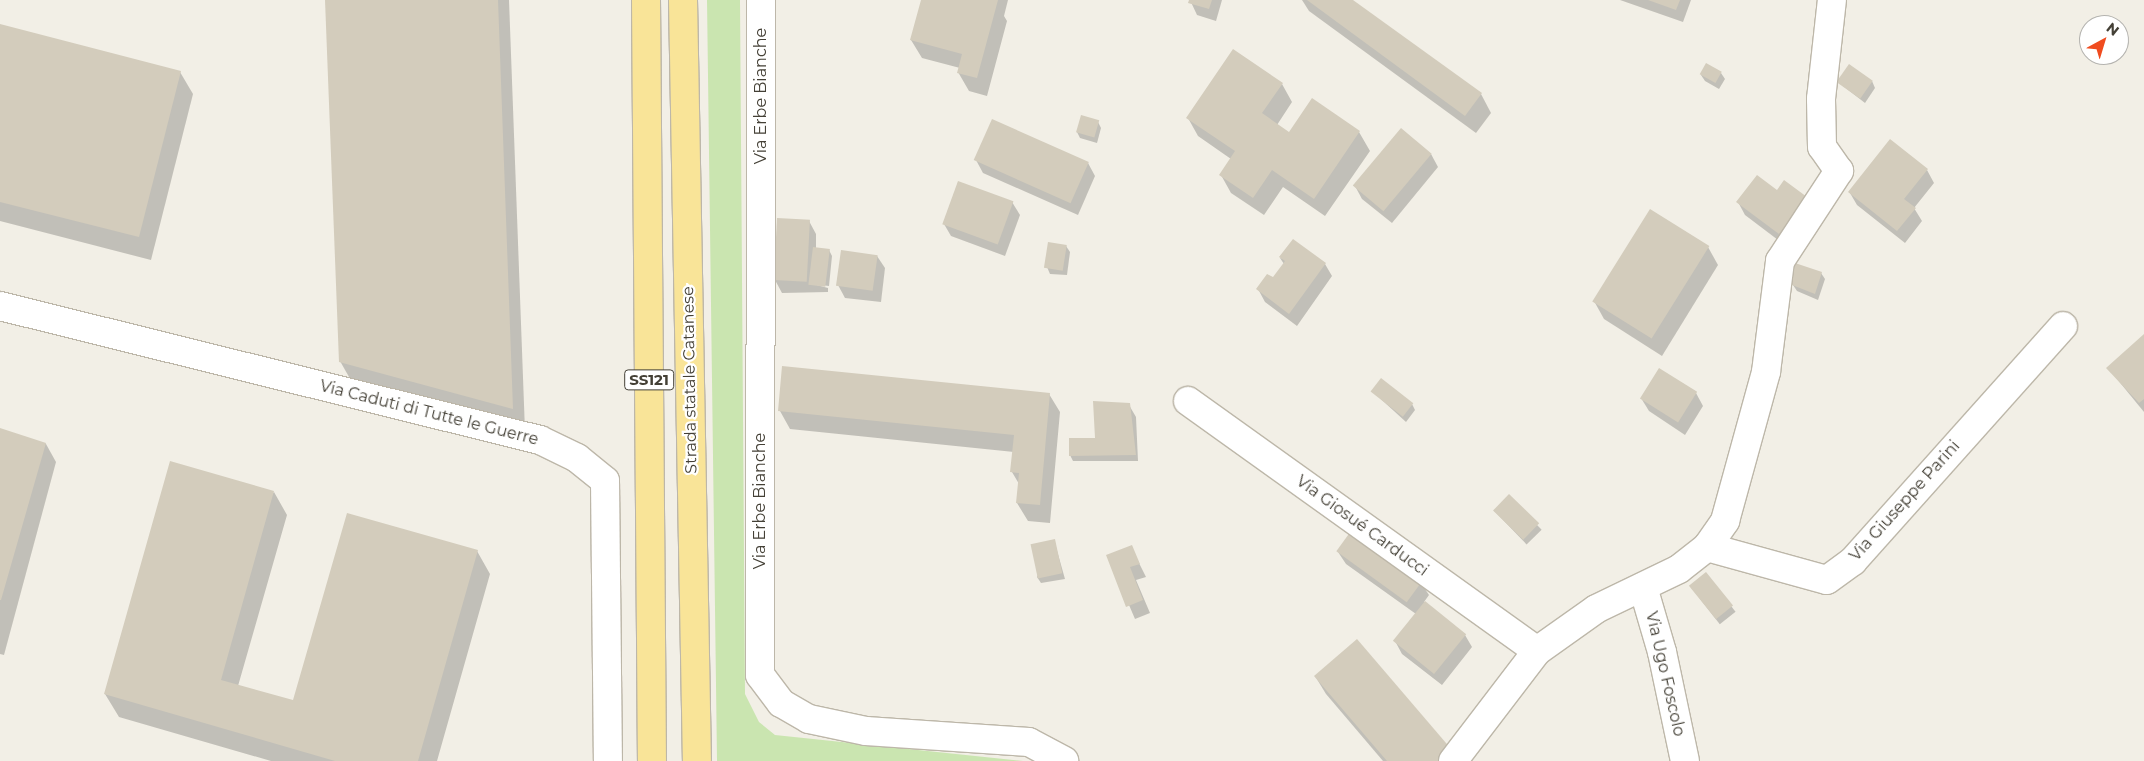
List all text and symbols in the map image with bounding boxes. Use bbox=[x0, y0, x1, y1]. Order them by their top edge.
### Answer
north arrow bbox=[2079, 15, 2129, 65]
text: N bbox=[2103, 19, 2123, 40]
street label: Via Erbe Bianche bbox=[751, 28, 771, 164]
street label: Strada statale Catanese bbox=[679, 286, 701, 474]
road number: SS121 bbox=[624, 368, 674, 392]
street label: Via Caduti di Tutte le Guerre bbox=[318, 377, 540, 449]
street label: Via Erbe Bianche bbox=[750, 433, 770, 569]
street label: Via Giuseppe Parini bbox=[1846, 437, 1964, 565]
street label: Via Giosué Carducci bbox=[1292, 472, 1432, 580]
street label: Via Ugo Foscolo bbox=[1641, 610, 1689, 738]

